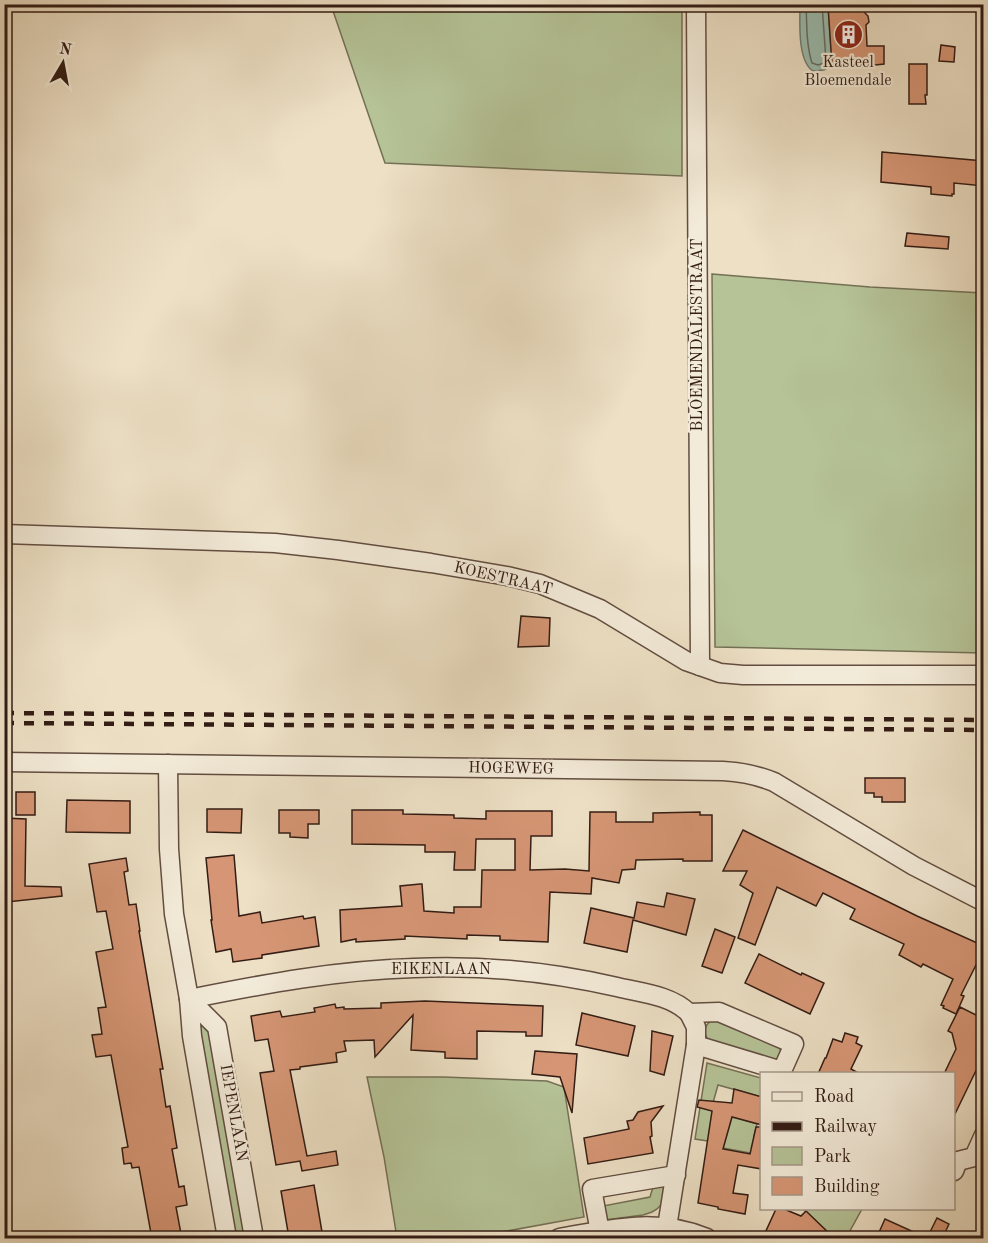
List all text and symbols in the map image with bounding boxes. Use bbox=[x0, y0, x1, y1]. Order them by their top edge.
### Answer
building icon: Kasteel Bloemendale bbox=[832, 19, 864, 51]
north arrow bbox=[33, 33, 93, 93]
text: N bbox=[58, 41, 73, 59]
place label: Kasteel Bloemendale bbox=[804, 55, 892, 89]
street label: BLOEMENDALESTRAAT bbox=[690, 238, 706, 432]
street label: KOESTRAAT bbox=[452, 560, 554, 598]
street label: HOGEWEG bbox=[468, 760, 555, 778]
street label: EIKENLAAN bbox=[391, 962, 491, 978]
street label: IEPENLAAN bbox=[217, 1063, 249, 1163]
legend bbox=[760, 1072, 955, 1210]
text: Road bbox=[814, 1088, 854, 1106]
text: Railway bbox=[814, 1118, 877, 1136]
text: Park bbox=[814, 1148, 851, 1166]
text: Building bbox=[814, 1178, 880, 1196]

